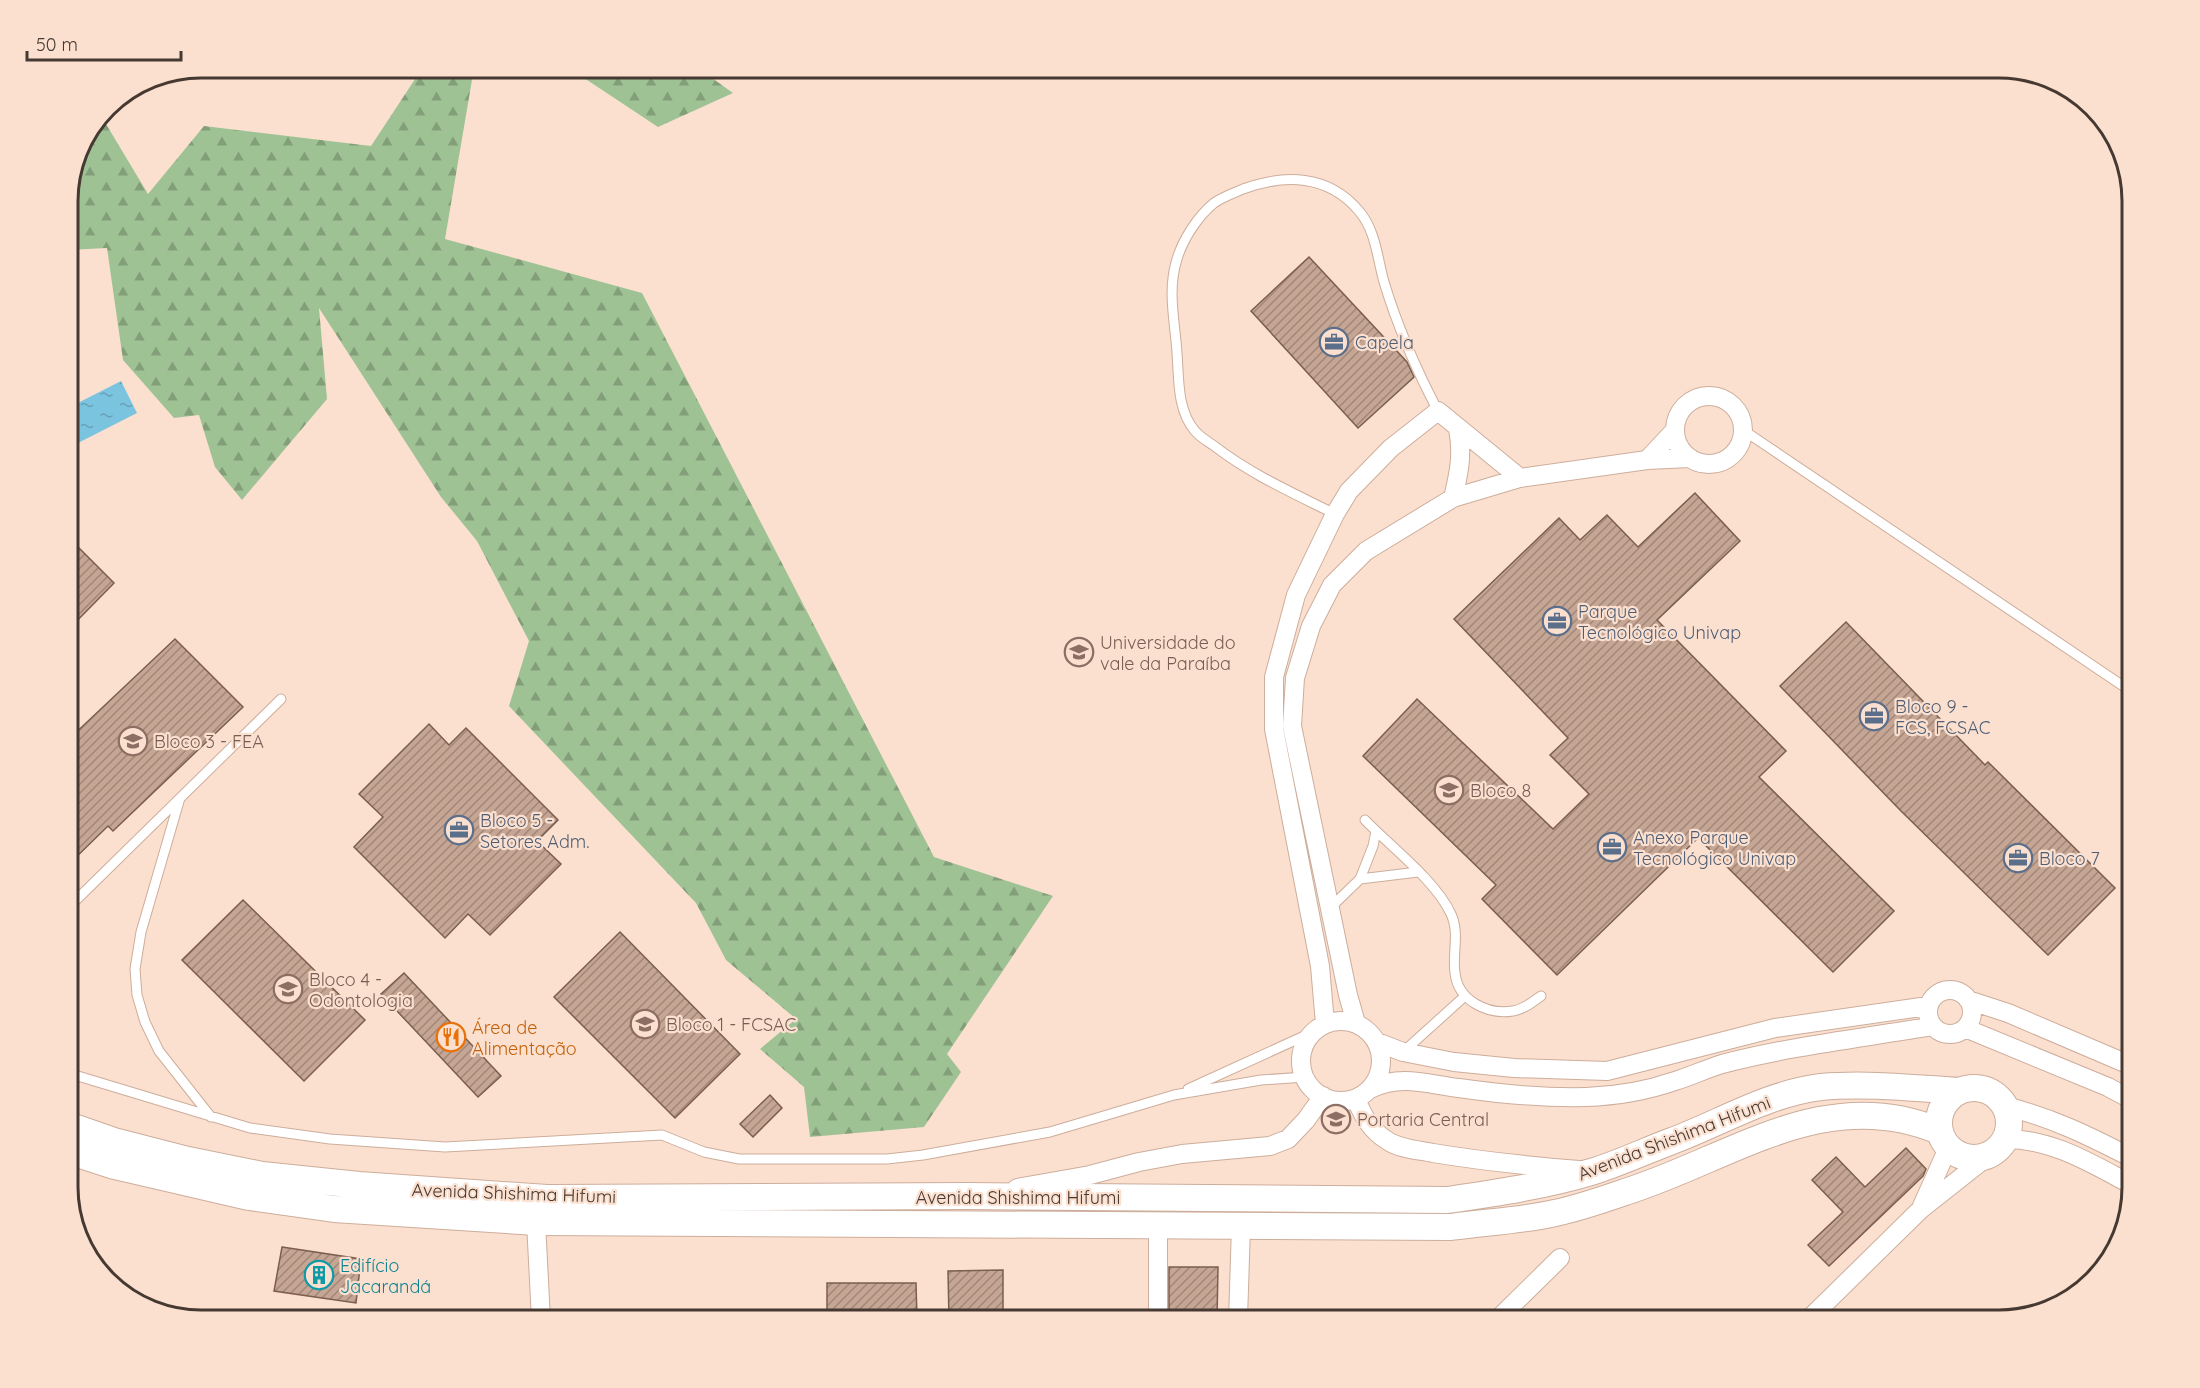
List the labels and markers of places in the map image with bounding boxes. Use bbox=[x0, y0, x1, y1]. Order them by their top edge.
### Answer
office icon: Capela bbox=[1318, 326, 1350, 358]
place label: Capela bbox=[1355, 331, 1414, 354]
place label: Parque Tecnológico Univap bbox=[1578, 600, 1741, 644]
office icon: Parque Tecnológico Univap bbox=[1541, 605, 1573, 637]
place label: Universidade do vale da Paraíba bbox=[1100, 631, 1236, 675]
school or university icon: Universidade do vale da Paraíba bbox=[1063, 636, 1095, 668]
place label: Bloco 9 - FCS, FCSAC bbox=[1895, 695, 1991, 739]
office icon: Bloco 9 - FCS, FCSAC bbox=[1858, 700, 1890, 732]
school or university icon: Bloco 3 - FEA bbox=[117, 725, 149, 757]
place label: Bloco 3 - FEA bbox=[154, 730, 264, 753]
school or university icon: Bloco 8 bbox=[1433, 774, 1465, 806]
place label: Bloco 8 bbox=[1470, 779, 1531, 802]
place label: Bloco 5 - Setores Adm. bbox=[480, 809, 589, 853]
office icon: Bloco 5 - Setores Adm. bbox=[443, 814, 475, 846]
place label: Anexo Parque Tecnológico Univap bbox=[1633, 826, 1796, 870]
office icon: Anexo Parque Tecnológico Univap bbox=[1596, 831, 1628, 863]
office icon: Bloco 7 bbox=[2002, 842, 2034, 874]
place label: Bloco 7 bbox=[2039, 847, 2100, 870]
place label: Bloco 4 - Odontologia bbox=[309, 968, 413, 1012]
school or university icon: Bloco 4 - Odontologia bbox=[272, 973, 304, 1005]
school or university icon: Bloco 1 - FCSAC bbox=[629, 1008, 661, 1040]
place label: Bloco 1 - FCSAC bbox=[666, 1013, 797, 1036]
place label: Área de Alimentação bbox=[472, 1016, 577, 1060]
restaurant icon: Área de Alimentação bbox=[435, 1021, 467, 1053]
school or university icon: Portaria Central bbox=[1320, 1103, 1352, 1135]
place label: Portaria Central bbox=[1357, 1108, 1489, 1131]
place label: Edifício Jacarandá bbox=[340, 1254, 431, 1298]
building icon: Edifício Jacarandá bbox=[303, 1259, 335, 1291]

